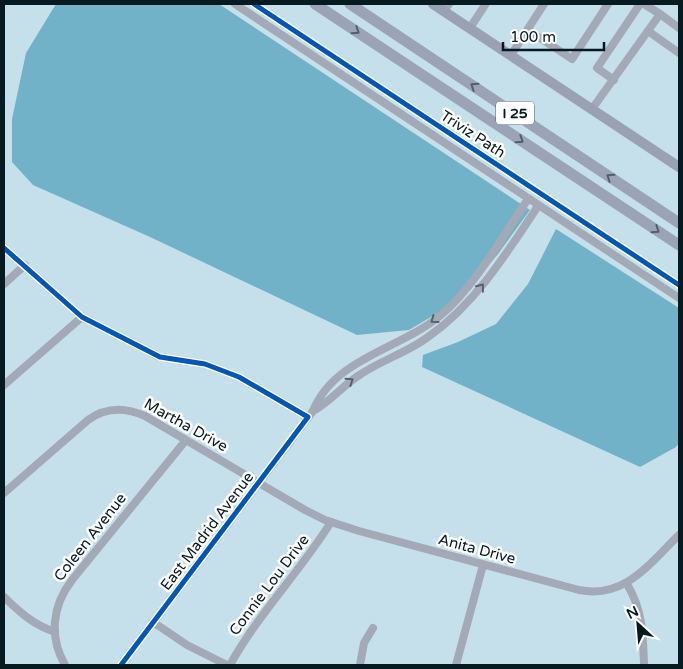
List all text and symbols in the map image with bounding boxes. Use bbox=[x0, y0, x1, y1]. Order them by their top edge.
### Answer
scale bar bbox=[503, 20, 604, 52]
one-way arrow bbox=[350, 25, 360, 34]
text: 100 m bbox=[510, 28, 556, 46]
one-way arrow bbox=[471, 83, 480, 93]
road number: I 25 bbox=[496, 102, 534, 125]
street label: Triviz Path bbox=[437, 106, 509, 162]
one-way arrow bbox=[515, 134, 524, 143]
one-way arrow bbox=[606, 173, 615, 183]
one-way arrow bbox=[650, 224, 660, 233]
one-way arrow bbox=[475, 284, 483, 293]
one-way arrow bbox=[430, 314, 440, 323]
one-way arrow bbox=[344, 378, 354, 387]
street label: Martha Drive bbox=[141, 395, 231, 455]
street label: East Madrid Avenue bbox=[157, 468, 257, 594]
street label: Coleen Avenue bbox=[50, 489, 130, 585]
street label: Anita Drive bbox=[437, 530, 517, 568]
street label: Connie Lou Drive bbox=[225, 531, 313, 639]
north arrow bbox=[613, 599, 663, 649]
text: N bbox=[624, 603, 641, 623]

